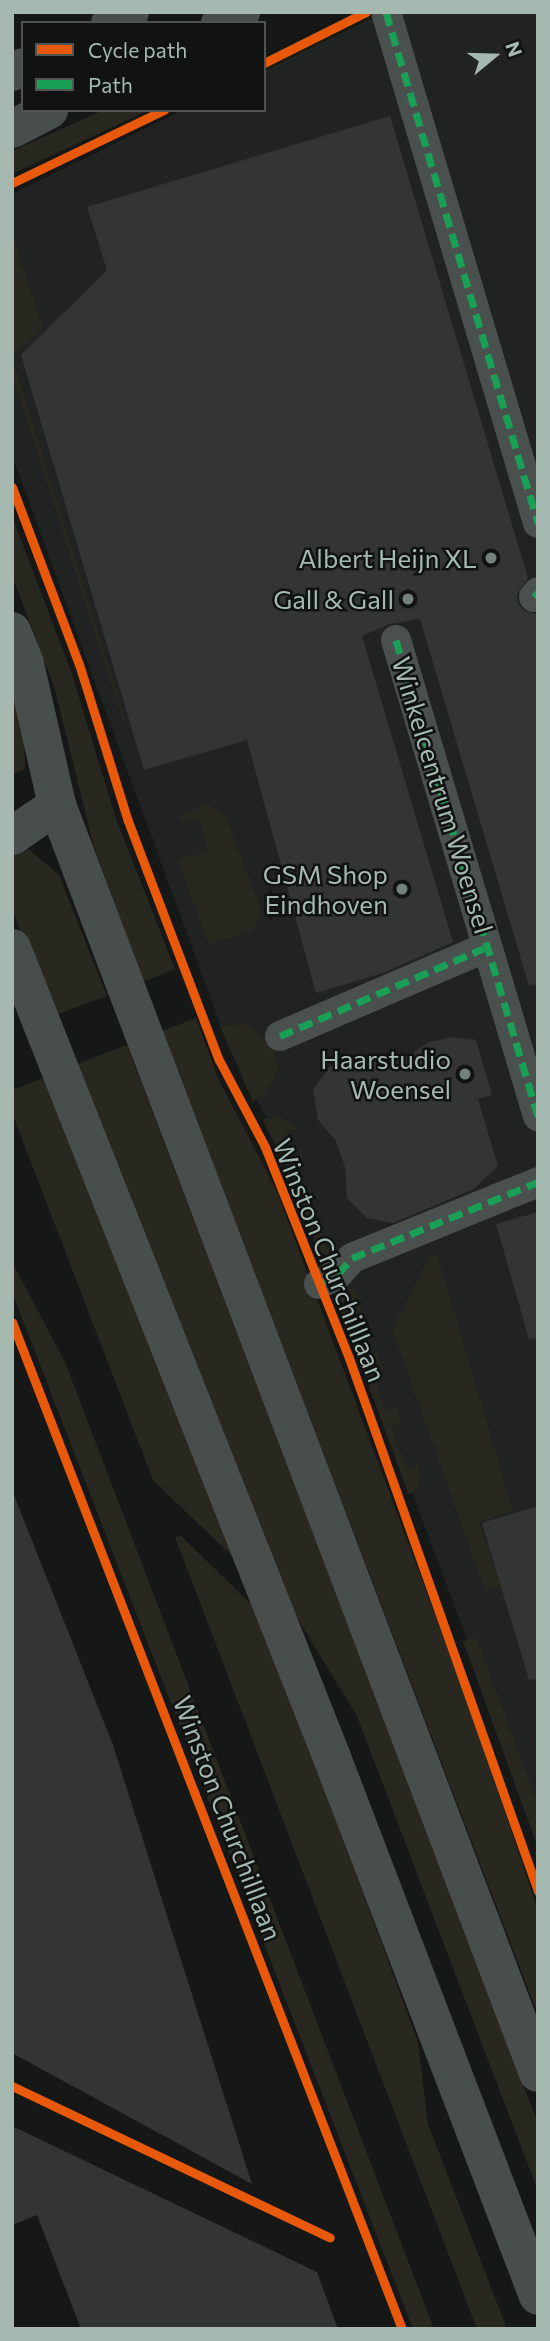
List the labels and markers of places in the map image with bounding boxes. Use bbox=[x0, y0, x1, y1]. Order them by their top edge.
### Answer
place label: Albert Heijn XL bbox=[298, 542, 477, 574]
marker: Albert Heijn XL bbox=[483, 550, 499, 566]
place label: Gall & Gall bbox=[273, 583, 394, 615]
marker: Gall & Gall bbox=[400, 591, 416, 607]
place label: GSM Shop Eindhoven bbox=[263, 858, 388, 920]
marker: GSM Shop Eindhoven bbox=[394, 881, 410, 897]
place label: Haarstudio Woensel bbox=[320, 1043, 451, 1104]
marker: Haarstudio Woensel bbox=[457, 1066, 473, 1082]

